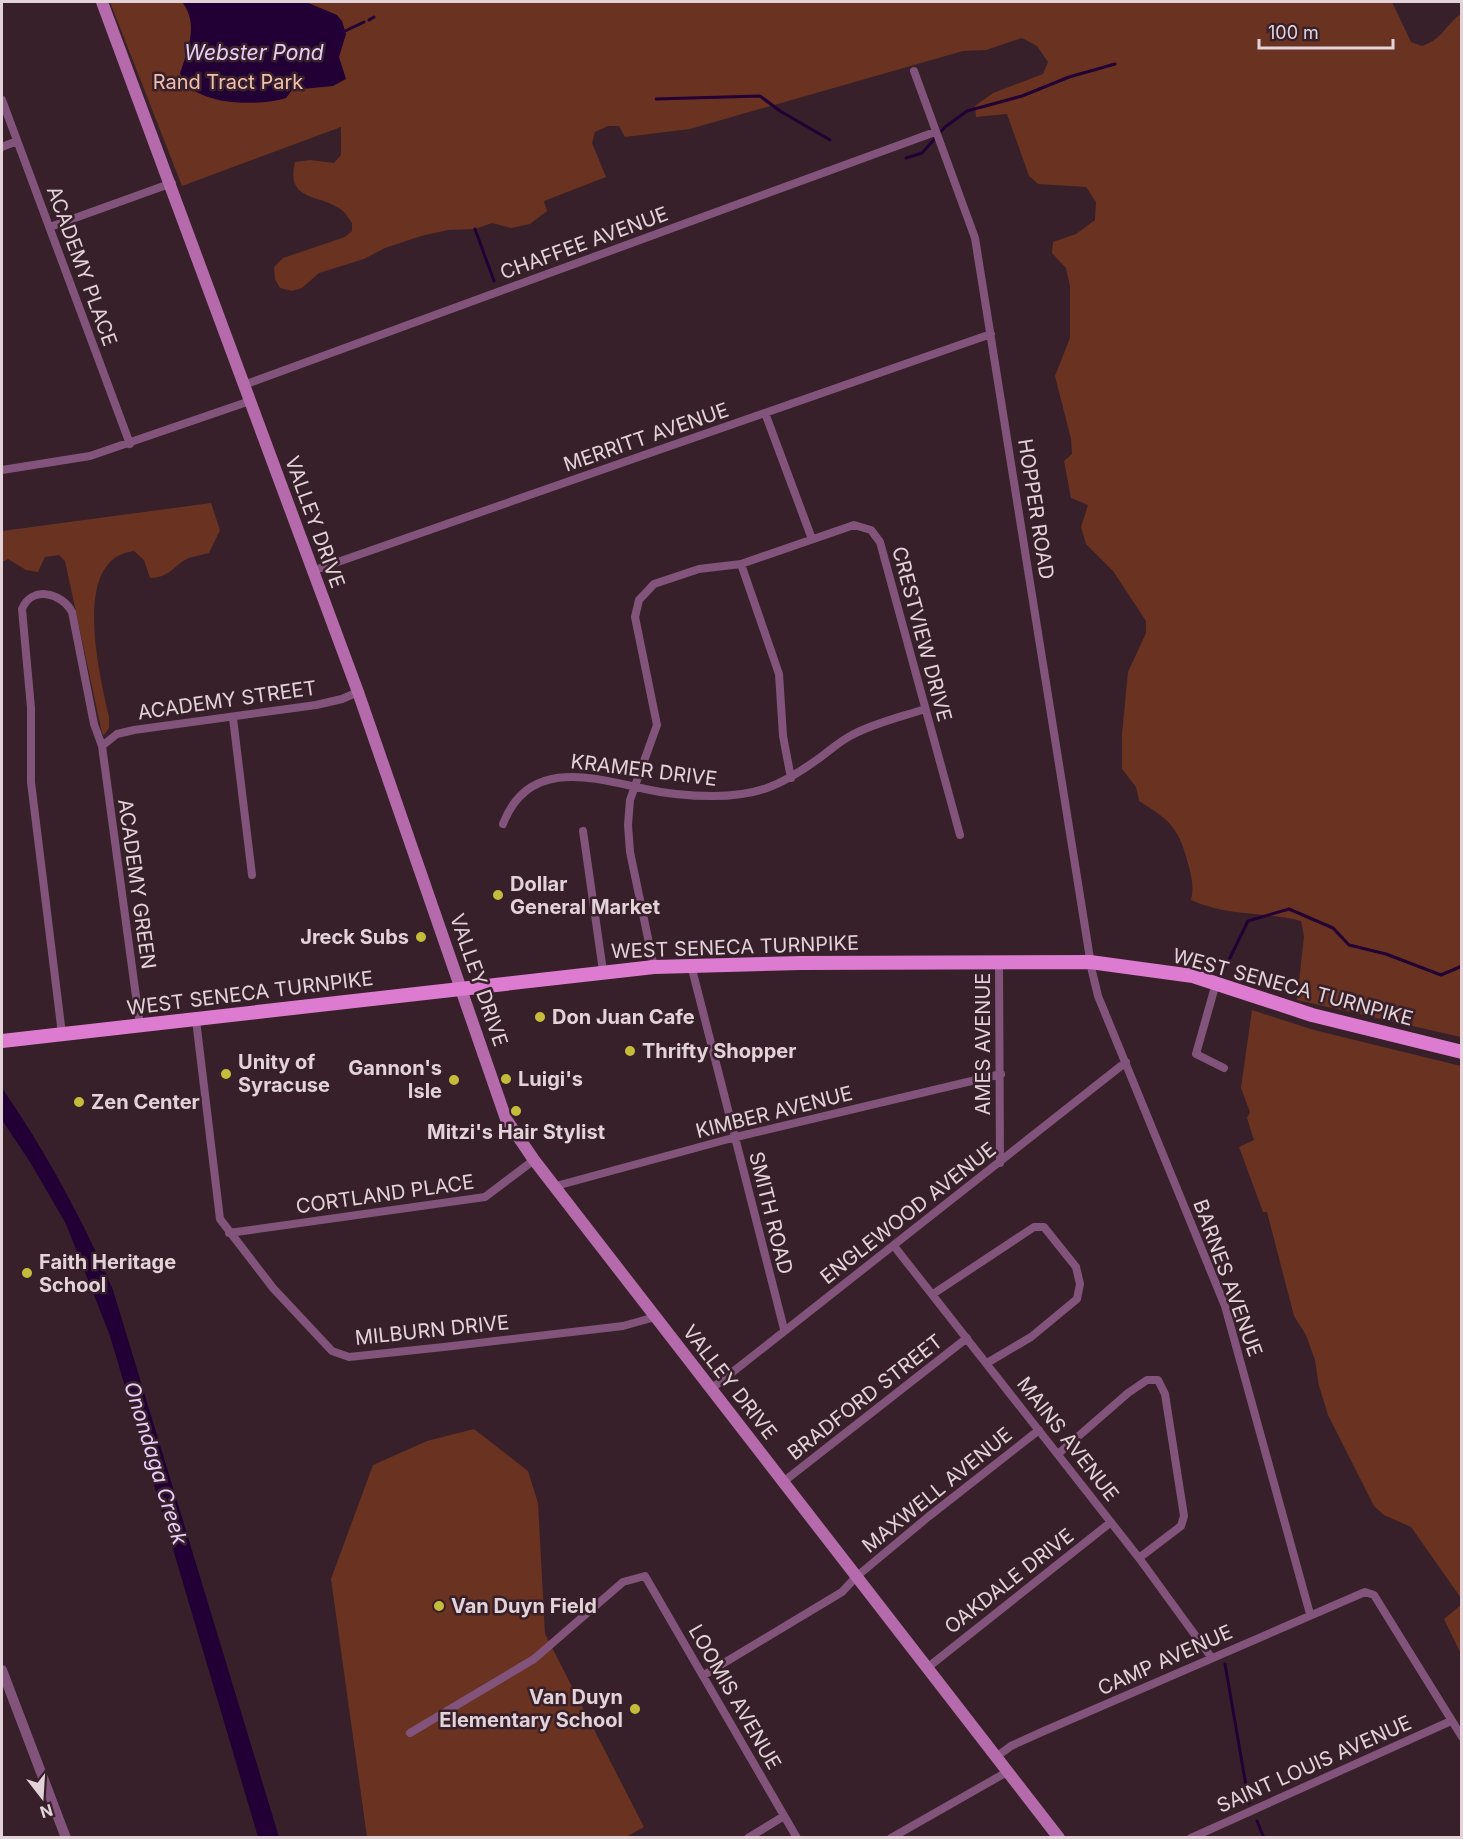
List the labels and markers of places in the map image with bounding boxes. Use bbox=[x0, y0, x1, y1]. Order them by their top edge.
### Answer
place label: Dollar General Market bbox=[510, 872, 660, 919]
marker: Dollar General Market bbox=[491, 888, 505, 902]
place label: Jreck Subs bbox=[300, 925, 409, 949]
marker: Jreck Subs bbox=[414, 930, 428, 944]
place label: Don Juan Cafe bbox=[552, 1005, 695, 1029]
marker: Don Juan Cafe bbox=[533, 1010, 547, 1024]
place label: Thrifty Shopper bbox=[642, 1039, 796, 1063]
marker: Thrifty Shopper bbox=[623, 1044, 637, 1058]
place label: Unity of Syracuse bbox=[238, 1050, 330, 1097]
place label: Gannon's Isle bbox=[348, 1056, 442, 1103]
marker: Unity of Syracuse bbox=[219, 1067, 233, 1081]
place label: Luigi's bbox=[518, 1067, 583, 1091]
marker: Luigi's bbox=[499, 1072, 513, 1086]
marker: Gannon's Isle bbox=[447, 1073, 461, 1087]
place label: Zen Center bbox=[91, 1090, 200, 1114]
marker: Zen Center bbox=[72, 1095, 86, 1109]
marker: Mitzi's Hair Stylist bbox=[509, 1104, 523, 1118]
place label: Mitzi's Hair Stylist bbox=[427, 1120, 605, 1144]
place label: Faith Heritage School bbox=[39, 1250, 176, 1297]
marker: Faith Heritage School bbox=[20, 1266, 34, 1280]
place label: Van Duyn Field bbox=[451, 1594, 597, 1618]
marker: Van Duyn Field bbox=[432, 1599, 446, 1613]
place label: Van Duyn Elementary School bbox=[439, 1685, 623, 1732]
marker: Van Duyn Elementary School bbox=[628, 1702, 642, 1716]

